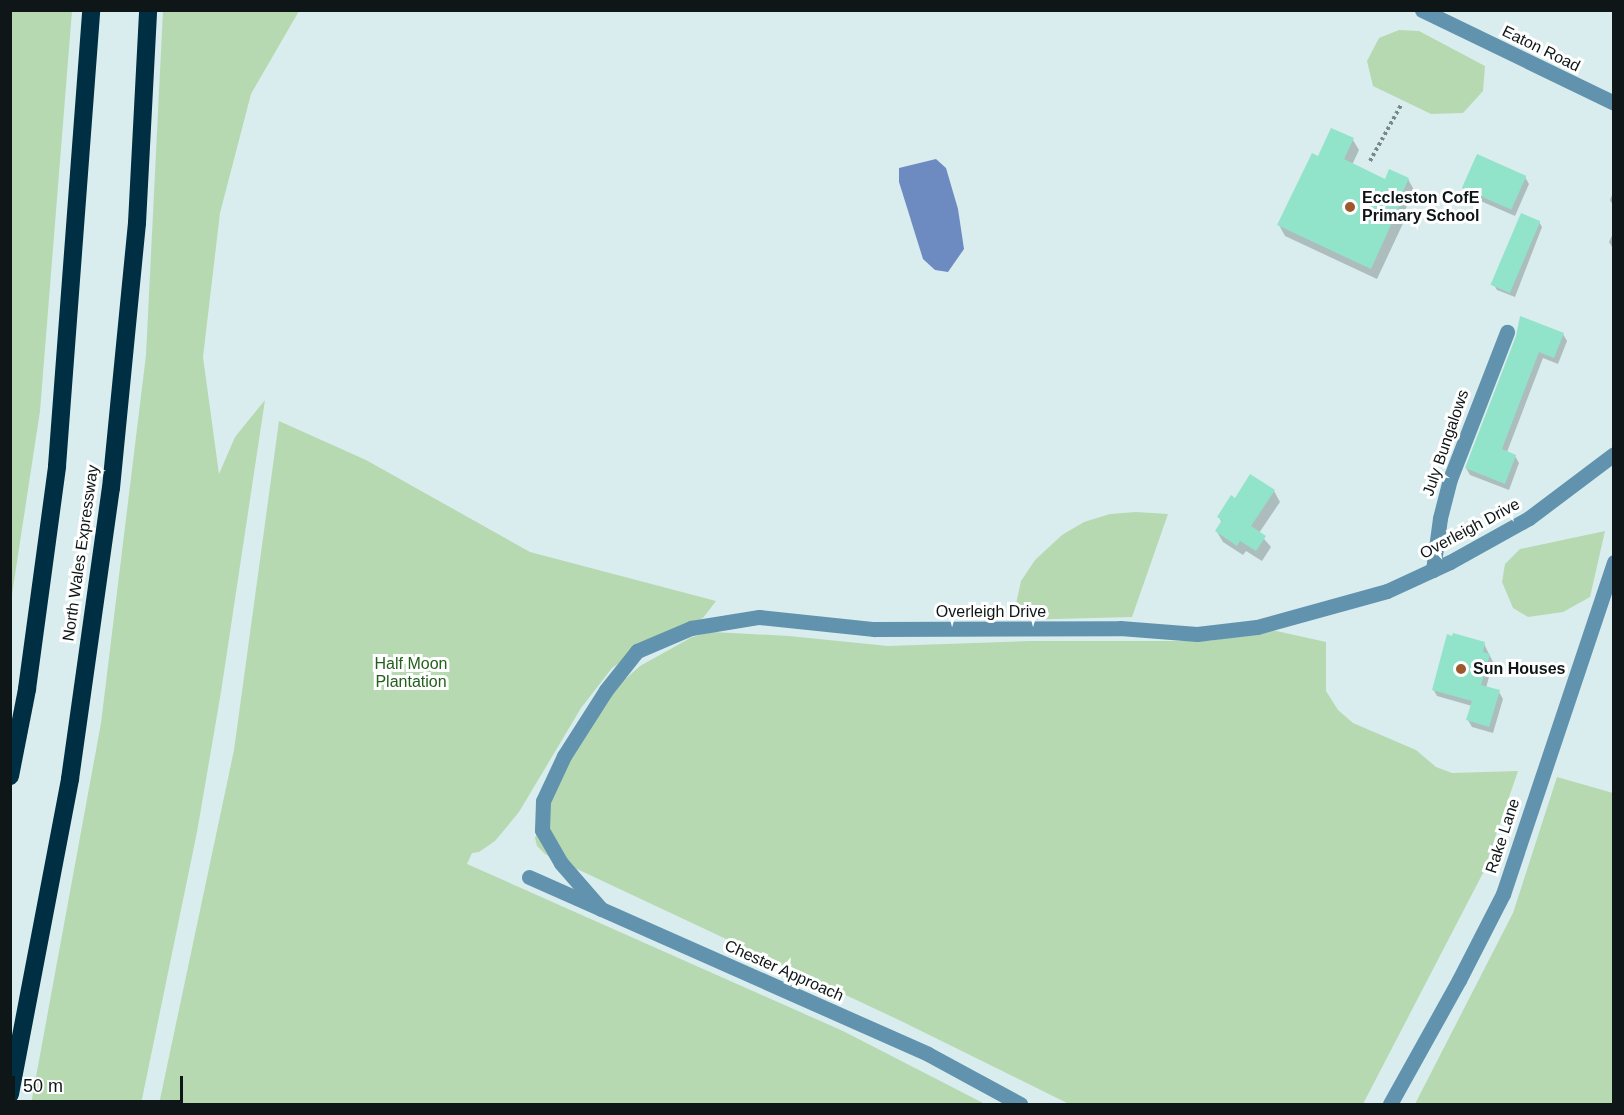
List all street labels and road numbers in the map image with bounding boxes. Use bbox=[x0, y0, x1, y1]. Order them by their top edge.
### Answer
street label: Eaton Road bbox=[1499, 22, 1583, 76]
street label: July Bungalows bbox=[1419, 387, 1473, 499]
street label: North Wales Expressway bbox=[59, 463, 103, 643]
street label: Overleigh Drive bbox=[1417, 495, 1523, 563]
street label: Overleigh Drive bbox=[936, 602, 1046, 622]
street label: Rake Lane bbox=[1482, 796, 1524, 876]
street label: Chester Approach bbox=[721, 936, 847, 1006]

